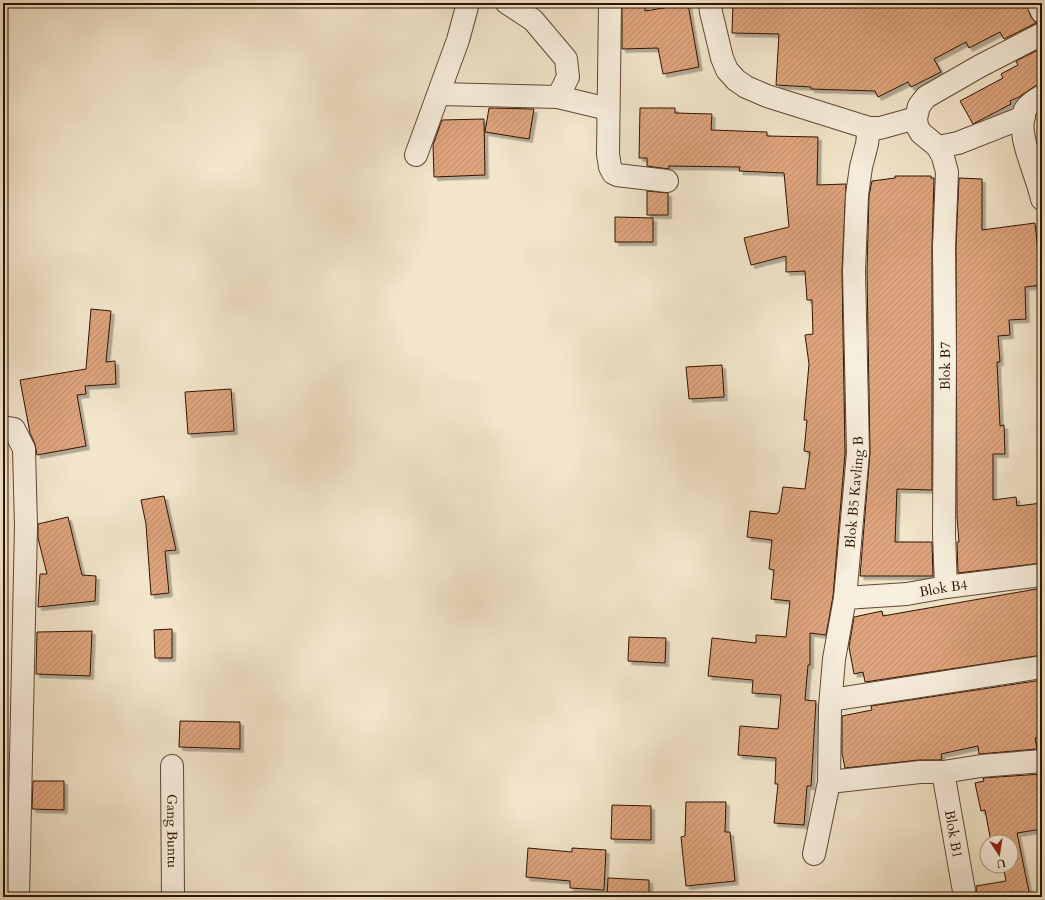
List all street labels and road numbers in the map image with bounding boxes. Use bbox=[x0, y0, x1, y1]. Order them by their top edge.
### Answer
street label: Blok B7 bbox=[936, 342, 955, 390]
street label: Blok B5 Kavling B bbox=[841, 436, 868, 549]
street label: Blok B4 bbox=[918, 575, 969, 602]
street label: Gang Buntu bbox=[162, 794, 182, 868]
street label: Blok B1 bbox=[940, 809, 967, 860]

